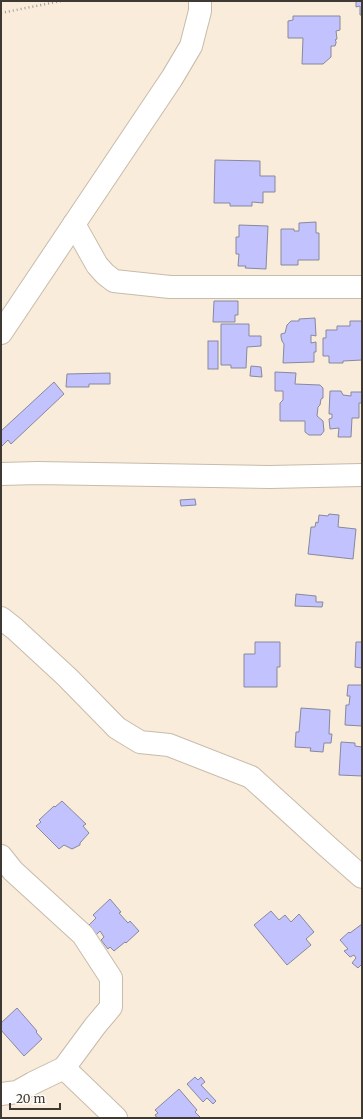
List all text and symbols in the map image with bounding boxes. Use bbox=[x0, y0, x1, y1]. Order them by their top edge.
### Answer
scale bar bbox=[10, 1085, 60, 1111]
text: 20 m bbox=[16, 1091, 45, 1106]

